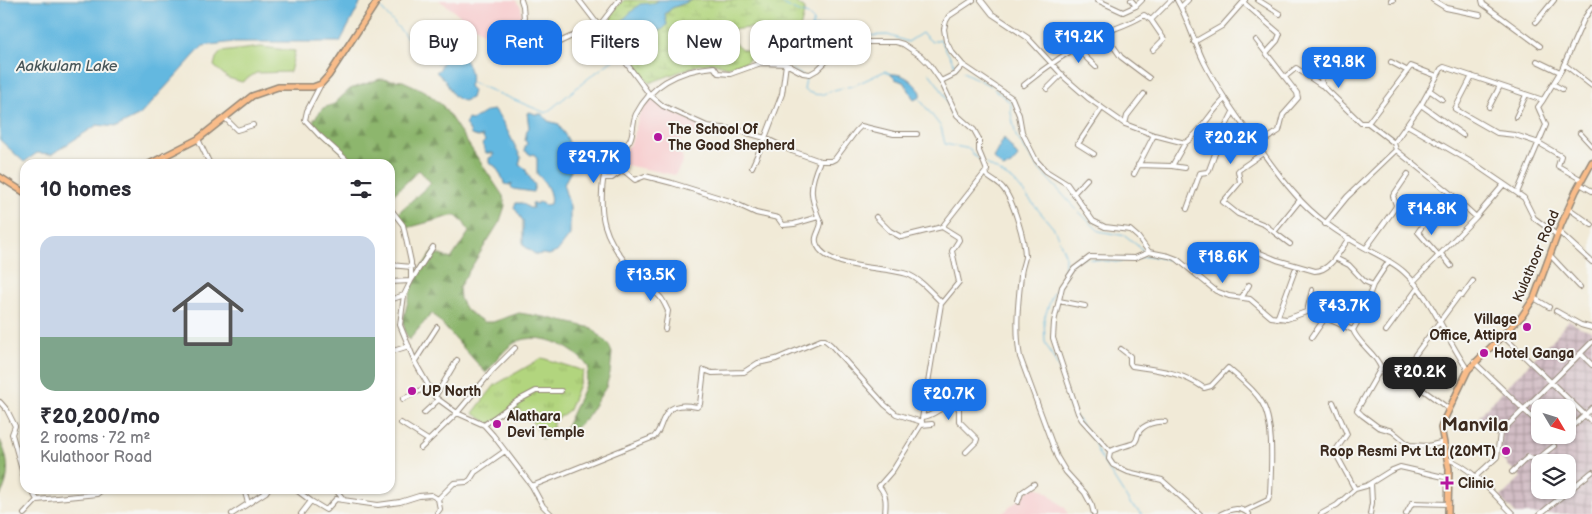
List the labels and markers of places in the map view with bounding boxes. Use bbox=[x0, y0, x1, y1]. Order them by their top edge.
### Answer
pin: ₹19.2K bbox=[1038, 22, 1120, 64]
pin: ₹29.8K bbox=[1298, 46, 1380, 89]
place label: The School Of The Good Shepherd bbox=[668, 121, 795, 154]
pin: ₹20.2K bbox=[1190, 122, 1272, 165]
marker: The School Of The Good Shepherd bbox=[652, 131, 664, 143]
pin: ₹29.7K bbox=[553, 142, 635, 184]
pin: ₹14.8K bbox=[1391, 194, 1473, 236]
pin: ₹18.6K bbox=[1182, 242, 1264, 284]
pin: ₹13.5K bbox=[610, 260, 692, 302]
pin: ₹43.7K bbox=[1303, 290, 1385, 333]
place label: Village Office, Attipra bbox=[1430, 311, 1517, 344]
marker: Village Office, Attipra bbox=[1521, 321, 1533, 333]
place label: Hotel Ganga bbox=[1494, 345, 1574, 362]
marker: Hotel Ganga bbox=[1478, 347, 1490, 359]
pin: ₹20.2K bbox=[1379, 356, 1461, 399]
pin: ₹20.7K bbox=[908, 378, 990, 421]
place label: UP North bbox=[422, 383, 481, 400]
marker: UP North bbox=[406, 385, 418, 397]
place label: Alathara Devi Temple bbox=[506, 408, 585, 441]
marker: Alathara Devi Temple bbox=[491, 418, 503, 430]
place label: Roop Resmi Pvt Ltd (20MT) bbox=[1320, 443, 1496, 460]
marker: Roop Resmi Pvt Ltd (20MT) bbox=[1500, 445, 1512, 457]
place label: Clinic bbox=[1458, 475, 1494, 492]
marker: Clinic bbox=[1440, 476, 1454, 490]

